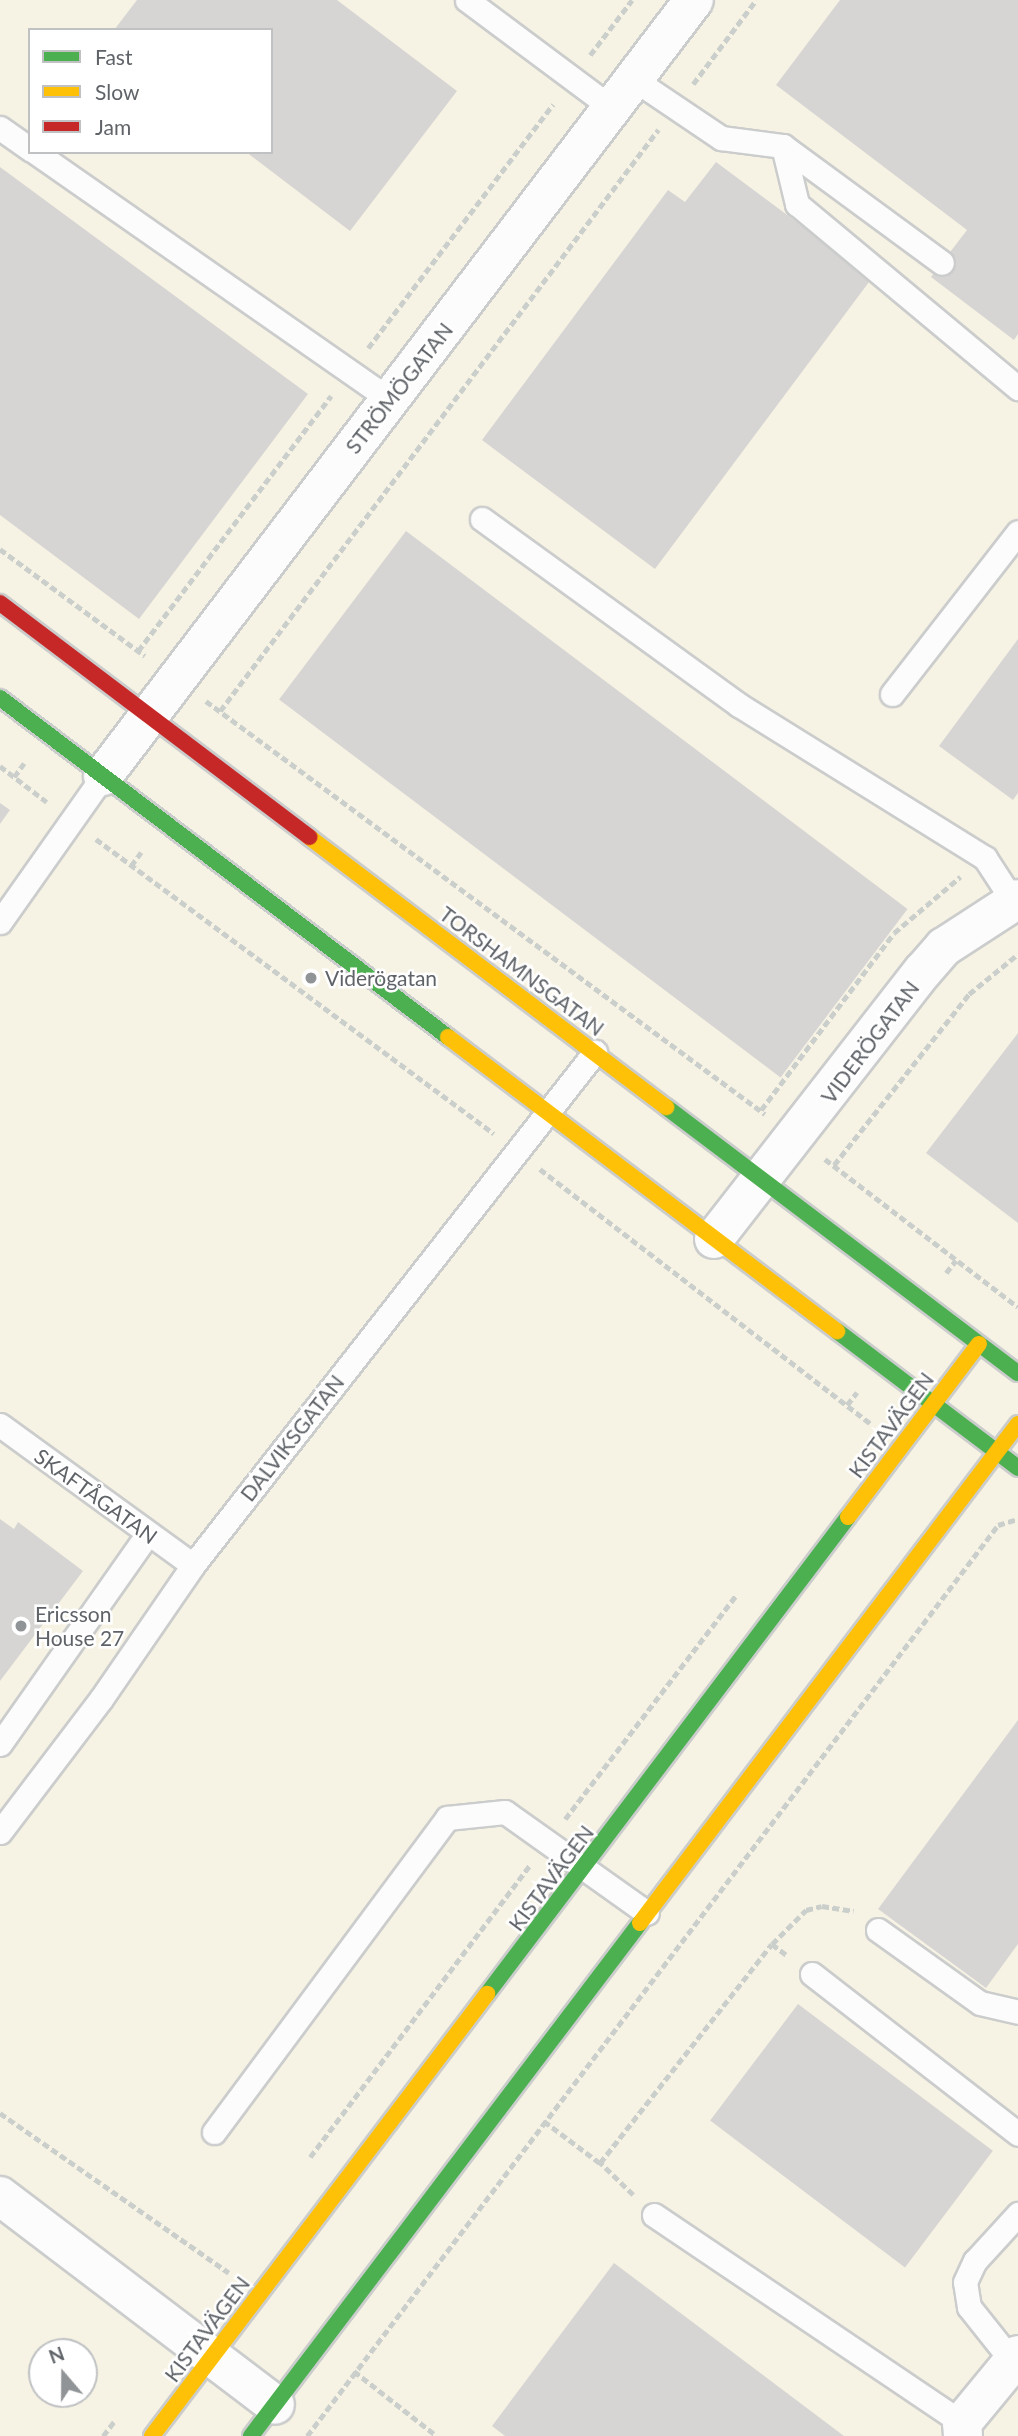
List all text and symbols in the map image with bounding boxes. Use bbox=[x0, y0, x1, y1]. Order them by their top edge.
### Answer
legend bbox=[28, 28, 273, 154]
text: Fast bbox=[95, 44, 132, 69]
text: Slow bbox=[95, 79, 139, 104]
text: Jam bbox=[95, 114, 131, 139]
street label: STRÖMÖGATAN bbox=[340, 318, 458, 458]
street label: TORSHAMNSGATAN bbox=[435, 901, 609, 1041]
place label: Viderögatan bbox=[325, 965, 437, 991]
marker: Viderögatan bbox=[303, 970, 319, 986]
street label: VIDERÖGATAN bbox=[816, 976, 924, 1108]
street label: KISTAVÄGEN bbox=[843, 1367, 939, 1483]
street label: DALVIKSGATAN bbox=[235, 1370, 349, 1506]
street label: SKAFTÅGATAN bbox=[30, 1443, 162, 1549]
place label: Ericsson House 27 bbox=[35, 1601, 124, 1651]
marker: Ericsson House 27 bbox=[13, 1618, 29, 1634]
street label: KISTAVÄGEN bbox=[503, 1820, 599, 1936]
street label: KISTAVÄGEN bbox=[159, 2271, 255, 2387]
north arrow bbox=[28, 2338, 98, 2408]
text: N bbox=[46, 2341, 67, 2368]

